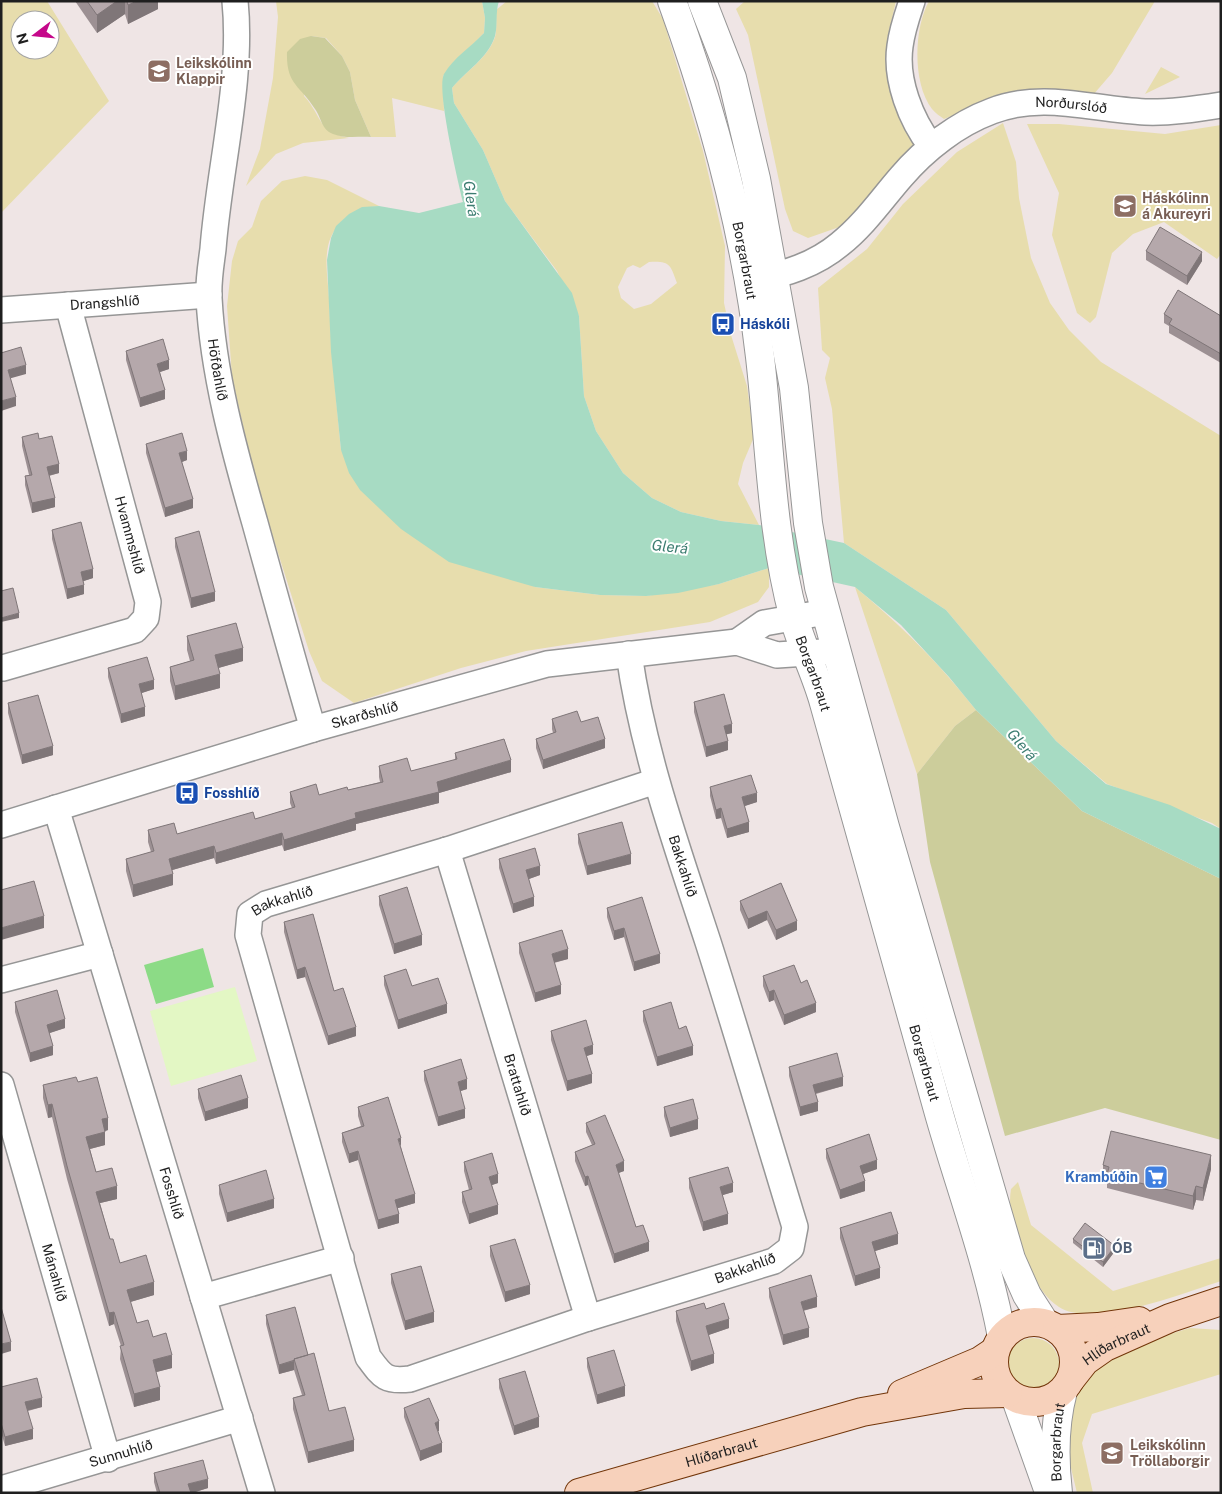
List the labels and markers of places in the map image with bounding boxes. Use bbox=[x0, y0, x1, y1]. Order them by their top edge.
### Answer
place label: Leikskólinn Klappir bbox=[176, 55, 252, 87]
school or university icon: Leikskólinn Klappir bbox=[146, 58, 172, 84]
place label: Háskólinn á Akureyri bbox=[1142, 190, 1211, 222]
school or university icon: Háskólinn á Akureyri bbox=[1112, 193, 1138, 219]
bus stop icon: Háskóli bbox=[710, 311, 736, 337]
place label: Háskóli bbox=[740, 316, 790, 332]
bus stop icon: Fosshlíð bbox=[174, 780, 200, 806]
place label: Fosshlíð bbox=[204, 785, 260, 801]
supermarket icon: Krambúðin bbox=[1143, 1164, 1169, 1190]
place label: Krambúðin bbox=[1065, 1169, 1138, 1185]
fuel station icon: ÓB bbox=[1081, 1235, 1107, 1261]
place label: ÓB bbox=[1112, 1238, 1132, 1256]
place label: Leikskólinn Tröllaborgir bbox=[1130, 1437, 1210, 1469]
school or university icon: Leikskólinn Tröllaborgir bbox=[1099, 1440, 1125, 1466]

